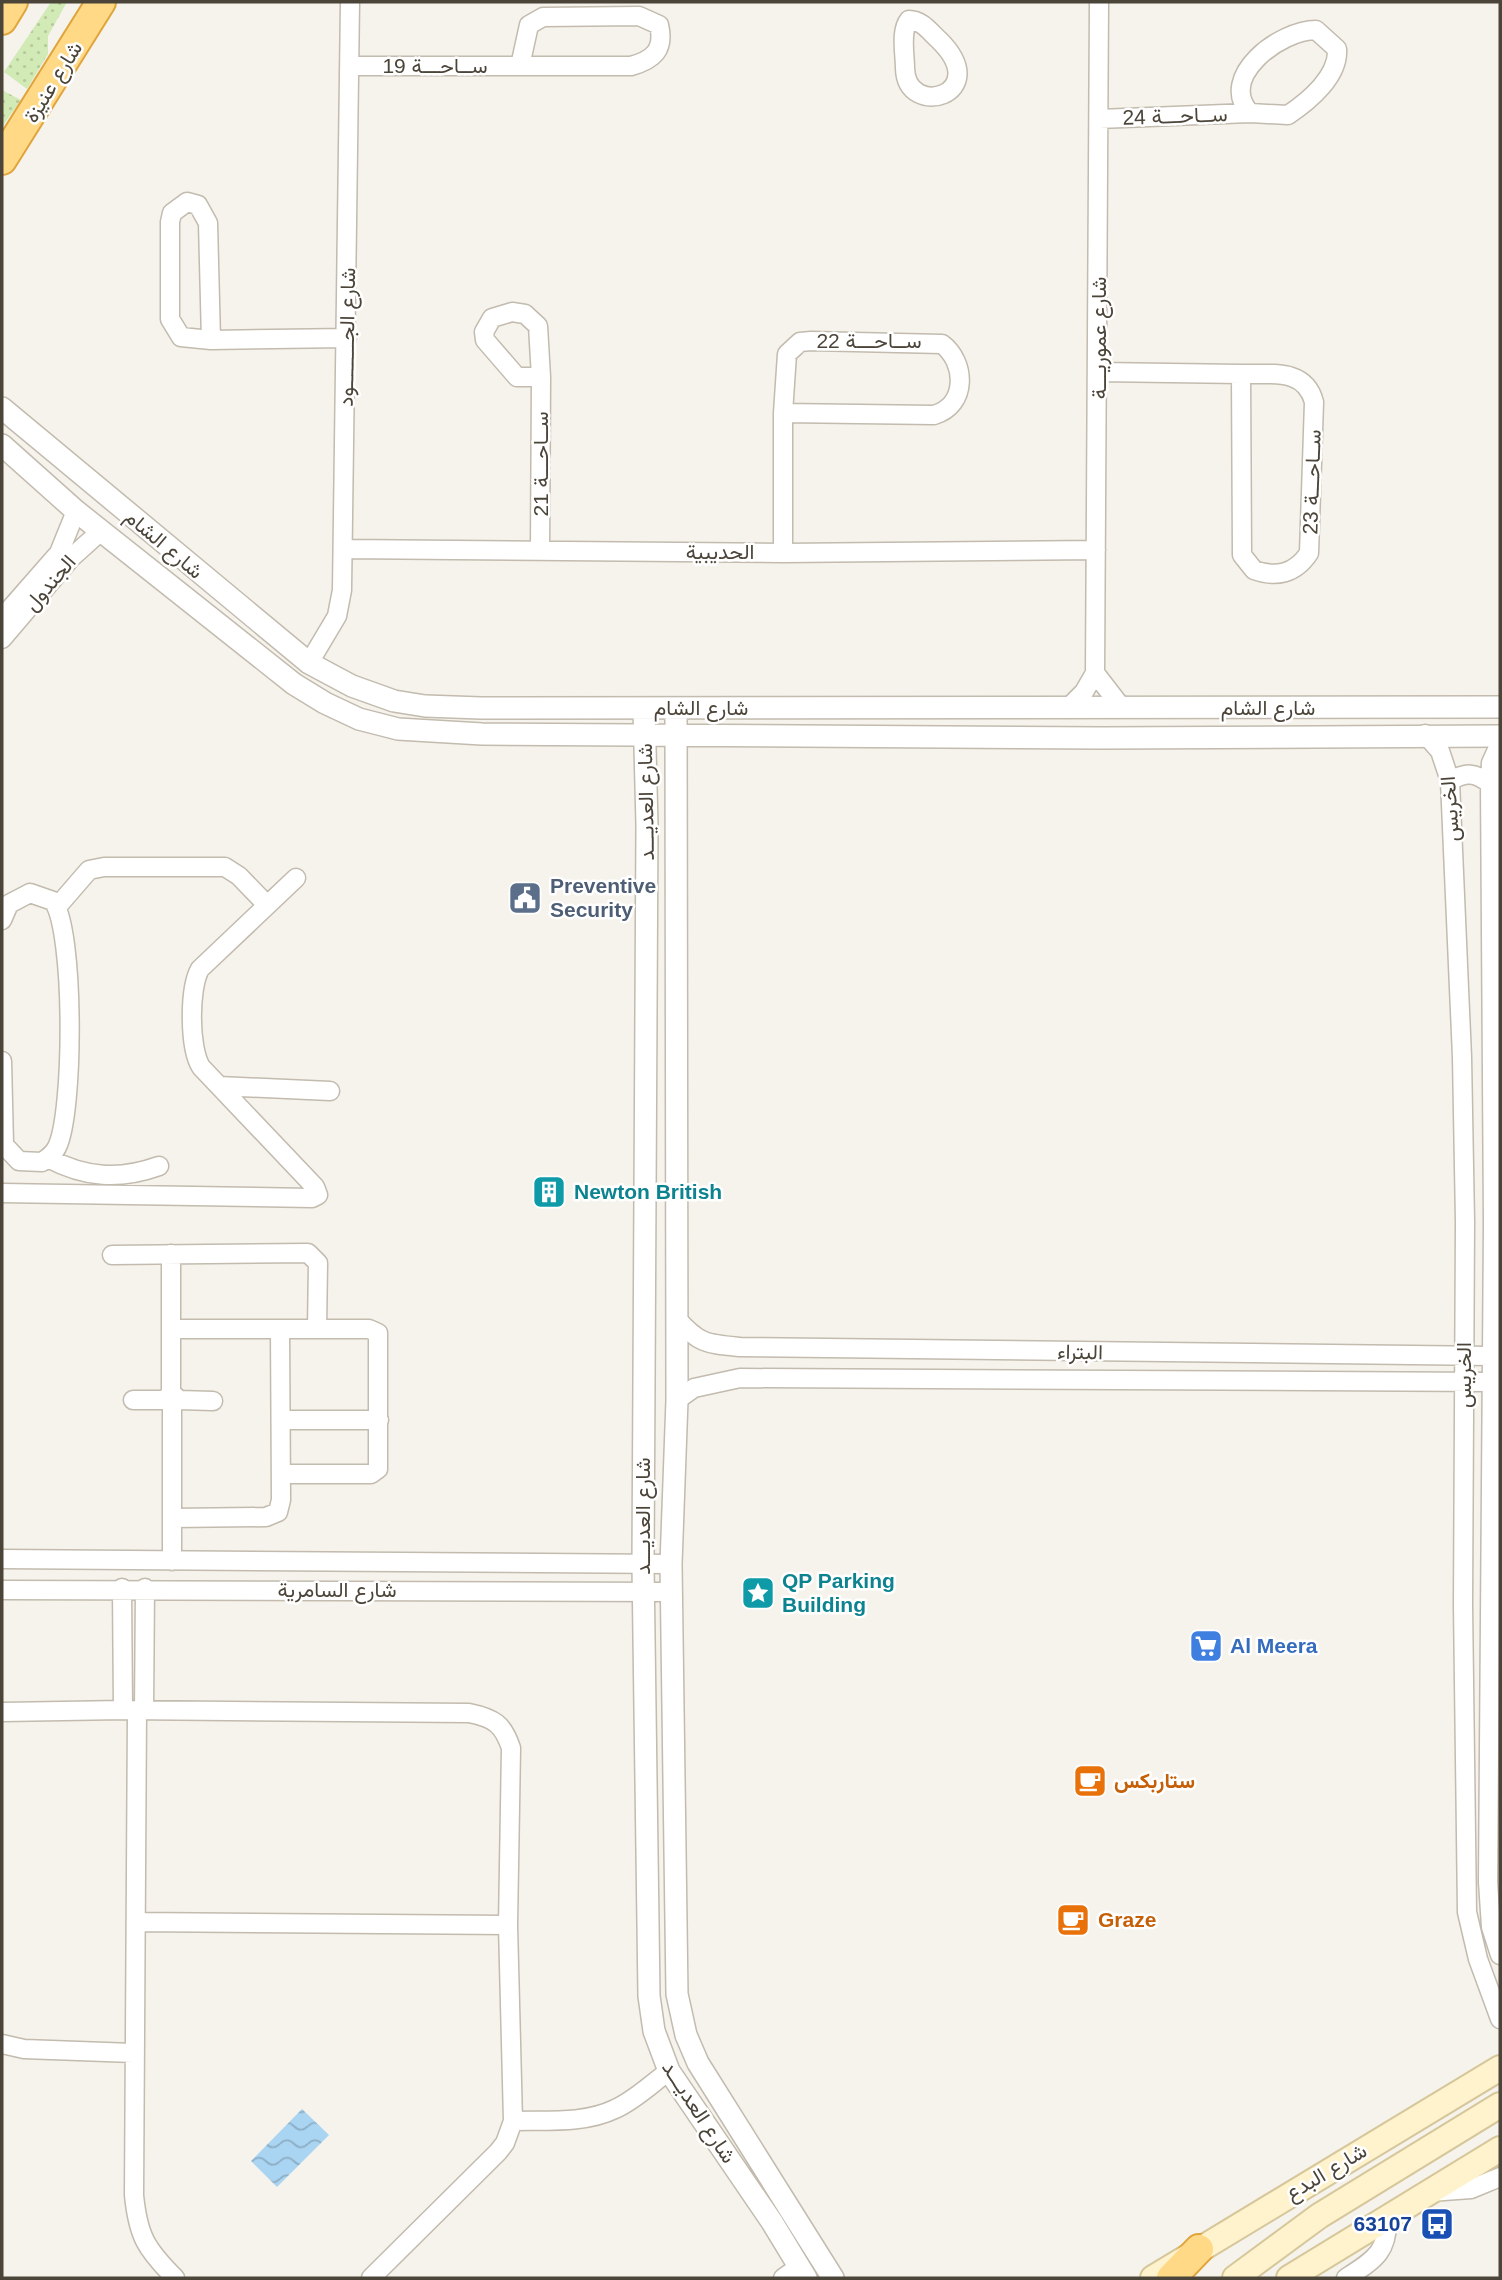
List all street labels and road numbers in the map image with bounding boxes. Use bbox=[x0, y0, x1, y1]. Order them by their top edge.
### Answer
street label: شارع عنيزة bbox=[19, 37, 89, 128]
street label: ســاحـــة 19 bbox=[382, 54, 488, 77]
street label: ســاحـــة 24 bbox=[1122, 102, 1228, 129]
street label: شارع الجــــــــود bbox=[334, 267, 362, 407]
street label: شارع عموريـــة bbox=[1087, 277, 1113, 399]
street label: ســاحـــة 22 bbox=[816, 329, 922, 352]
street label: ســاحـــة 21 bbox=[529, 411, 552, 517]
street label: ســاحـــة 23 bbox=[1298, 429, 1325, 535]
street label: شارع الشام bbox=[119, 504, 208, 585]
street label: الحديبية bbox=[686, 540, 754, 564]
street label: الجندول bbox=[19, 550, 82, 617]
street label: شارع الشام bbox=[654, 696, 748, 722]
street label: شارع الشام bbox=[1221, 696, 1315, 722]
street label: شارع العديـــد bbox=[633, 743, 661, 861]
street label: الخريس bbox=[1436, 775, 1465, 843]
street label: البتراء bbox=[1057, 1340, 1103, 1365]
street label: الخريس bbox=[1452, 1342, 1477, 1408]
street label: شارع العديـــد bbox=[631, 1457, 657, 1575]
street label: شارع السامرية bbox=[278, 1578, 396, 1604]
street label: شارع العديـــد bbox=[655, 2056, 741, 2169]
street label: شارع البدع bbox=[1281, 2138, 1372, 2207]

